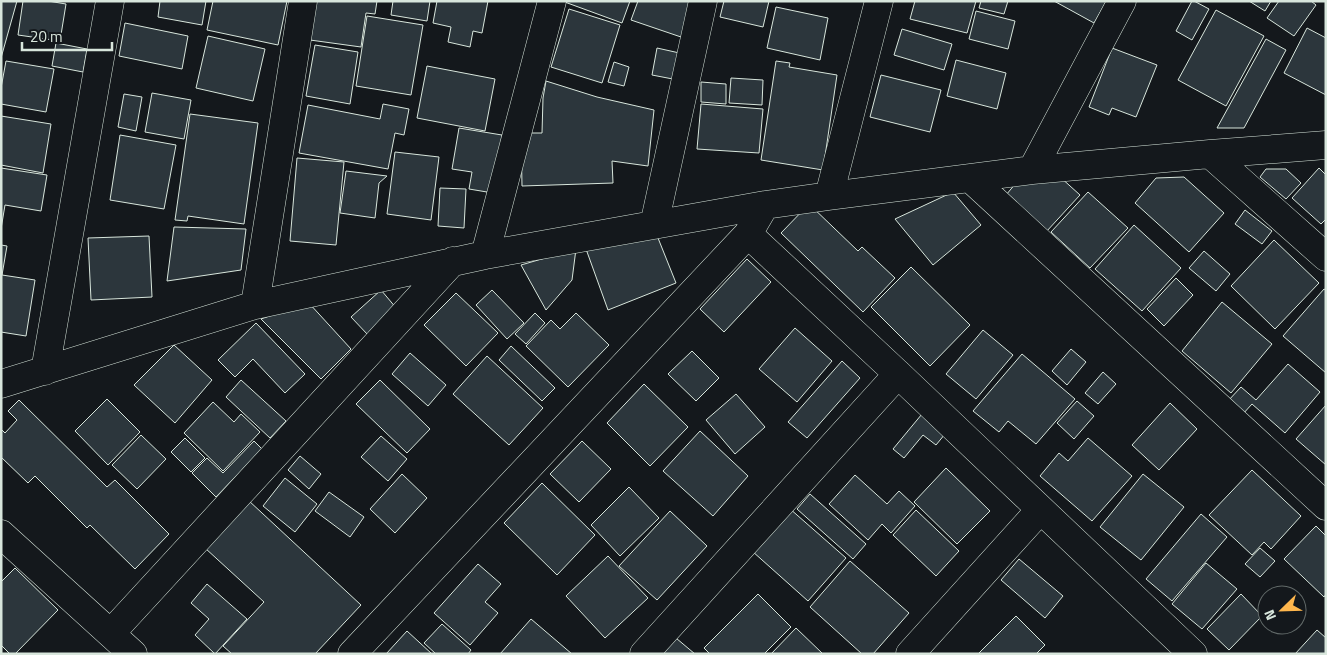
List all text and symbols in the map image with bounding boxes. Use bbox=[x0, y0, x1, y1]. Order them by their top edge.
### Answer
scale bar bbox=[22, 20, 112, 52]
text: 20 m bbox=[30, 25, 63, 48]
north arrow bbox=[1257, 585, 1307, 635]
text: N bbox=[1258, 607, 1281, 624]

